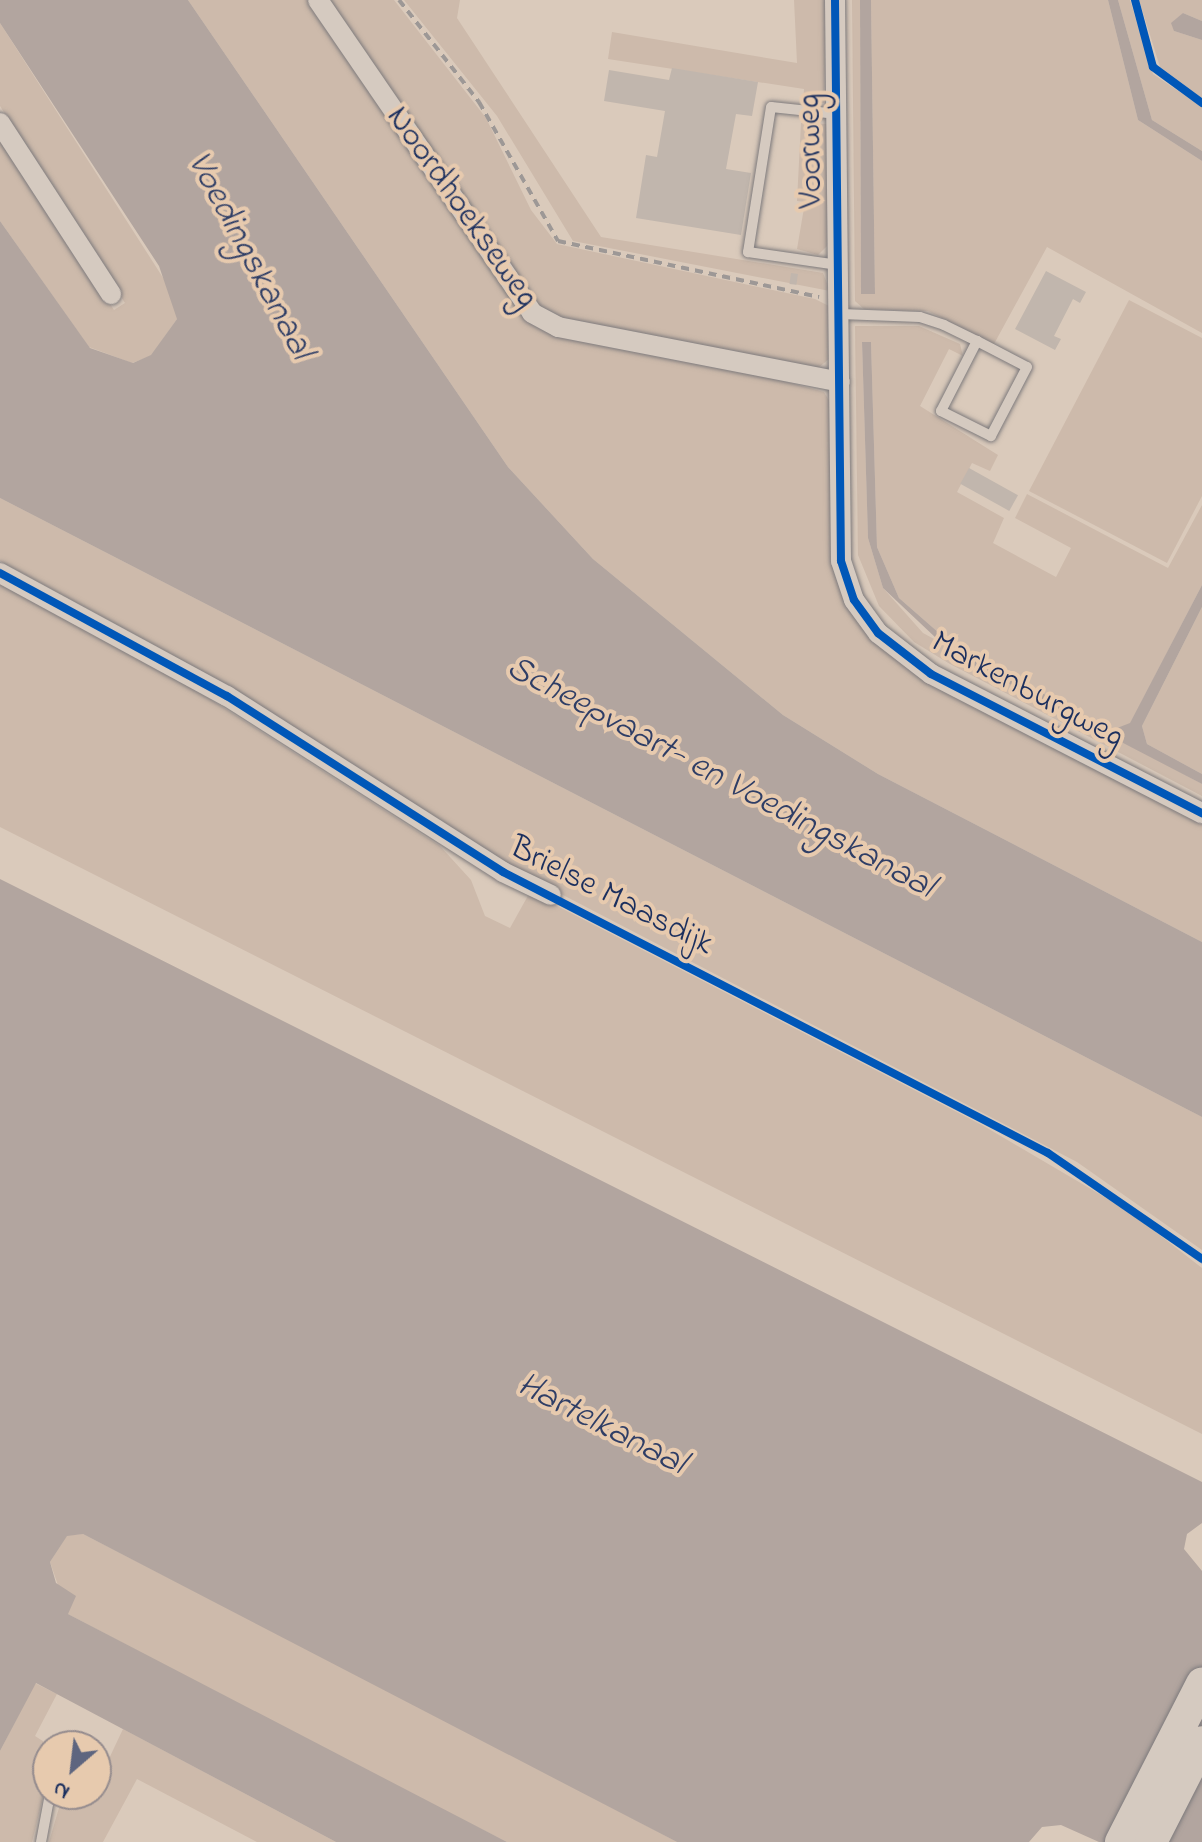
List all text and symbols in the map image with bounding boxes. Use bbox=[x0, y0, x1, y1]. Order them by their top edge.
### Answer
street label: Voorweg bbox=[791, 93, 833, 209]
street label: Noordhoekseweg bbox=[376, 99, 546, 317]
water label: Voedingskanaal bbox=[176, 145, 322, 367]
street label: Markenburgweg bbox=[924, 623, 1130, 759]
water label: Scheepvaart- en Voedingskanaal bbox=[499, 647, 941, 909]
street label: Brielse Maasdijk bbox=[502, 828, 720, 966]
water label: Hartelkanaal bbox=[509, 1364, 693, 1486]
north arrow bbox=[32, 1730, 112, 1810]
text: N bbox=[48, 1772, 76, 1807]

